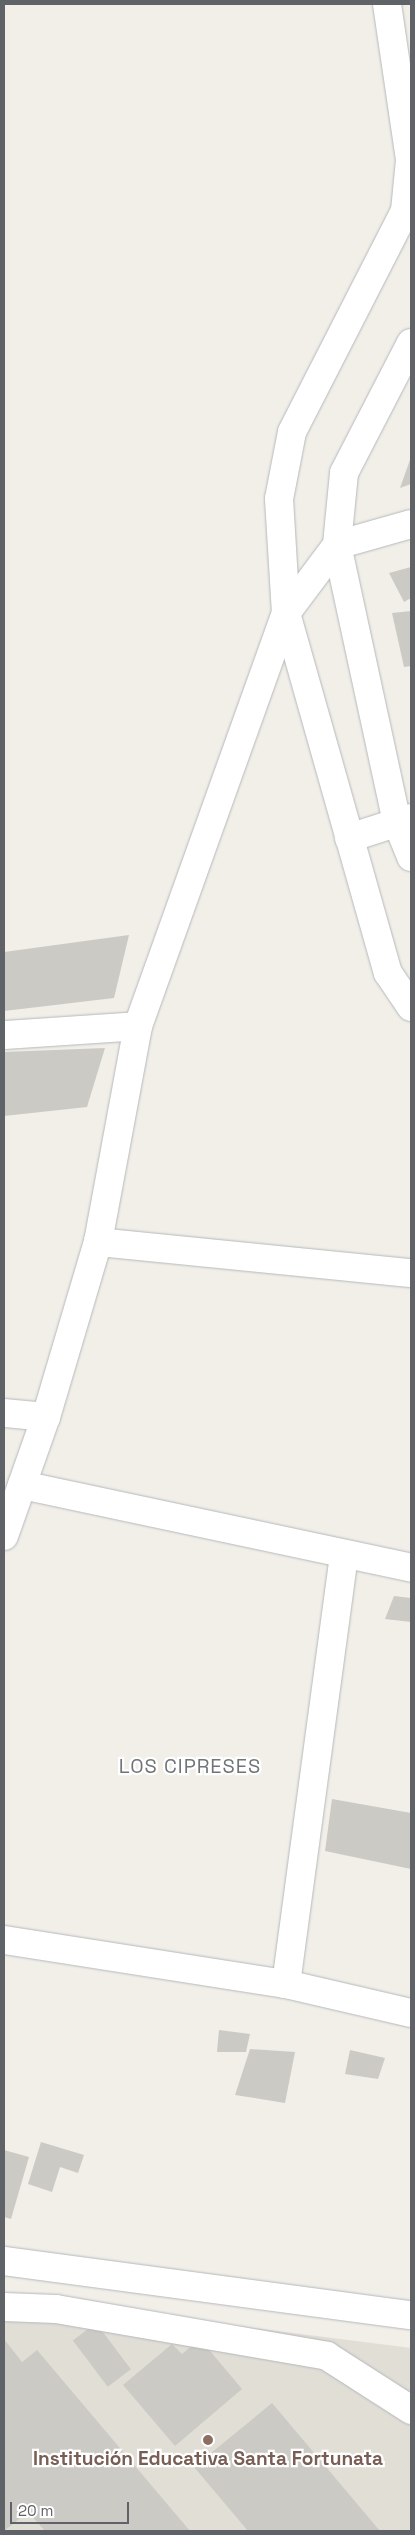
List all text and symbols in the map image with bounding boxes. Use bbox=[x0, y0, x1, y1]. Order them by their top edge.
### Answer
district label: LOS CIPRESES bbox=[117, 1754, 263, 1778]
marker: Institución Educativa Santa Fortunata bbox=[202, 2434, 214, 2446]
place label: Institución Educativa Santa Fortunata bbox=[33, 2448, 383, 2470]
scale bar bbox=[12, 2492, 131, 2524]
text: 20 m bbox=[18, 2501, 53, 2520]

